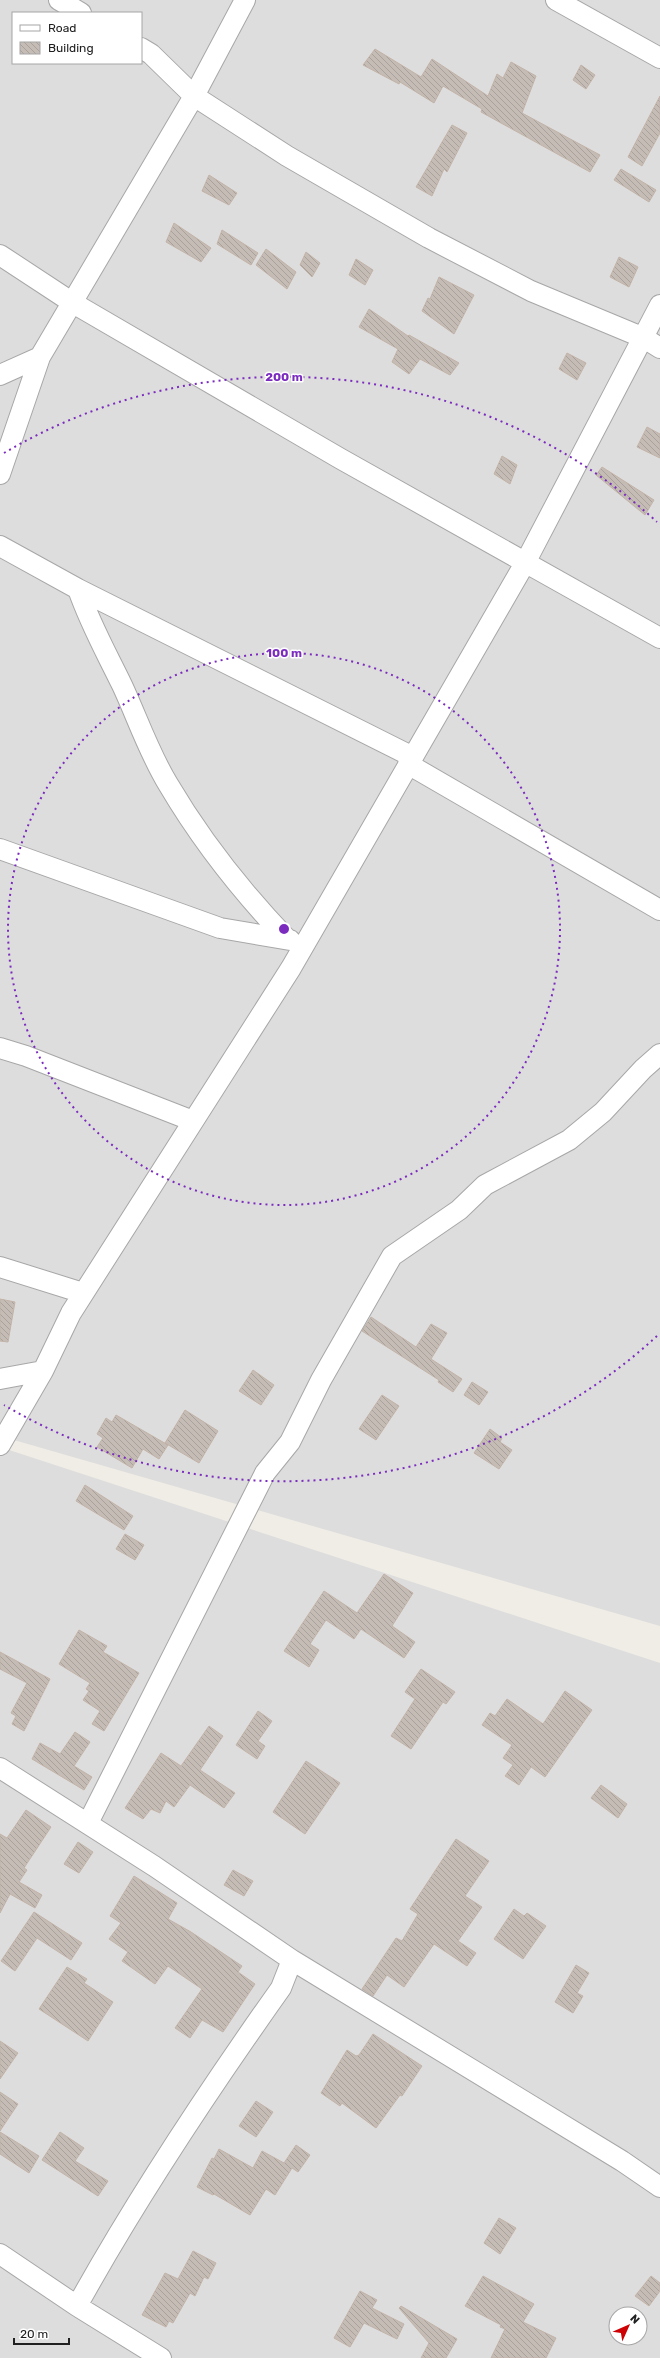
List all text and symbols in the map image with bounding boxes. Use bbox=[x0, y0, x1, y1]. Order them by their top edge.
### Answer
legend bbox=[12, 12, 142, 64]
text: Road bbox=[48, 21, 76, 35]
text: Building bbox=[48, 41, 94, 55]
text: 200 m bbox=[265, 370, 303, 384]
text: 100 m bbox=[266, 646, 302, 660]
centre of rings bbox=[277, 922, 291, 936]
north arrow bbox=[608, 2306, 648, 2346]
text: N bbox=[627, 2312, 642, 2327]
scale bar bbox=[14, 2320, 69, 2346]
text: 20 m bbox=[20, 2327, 48, 2341]

